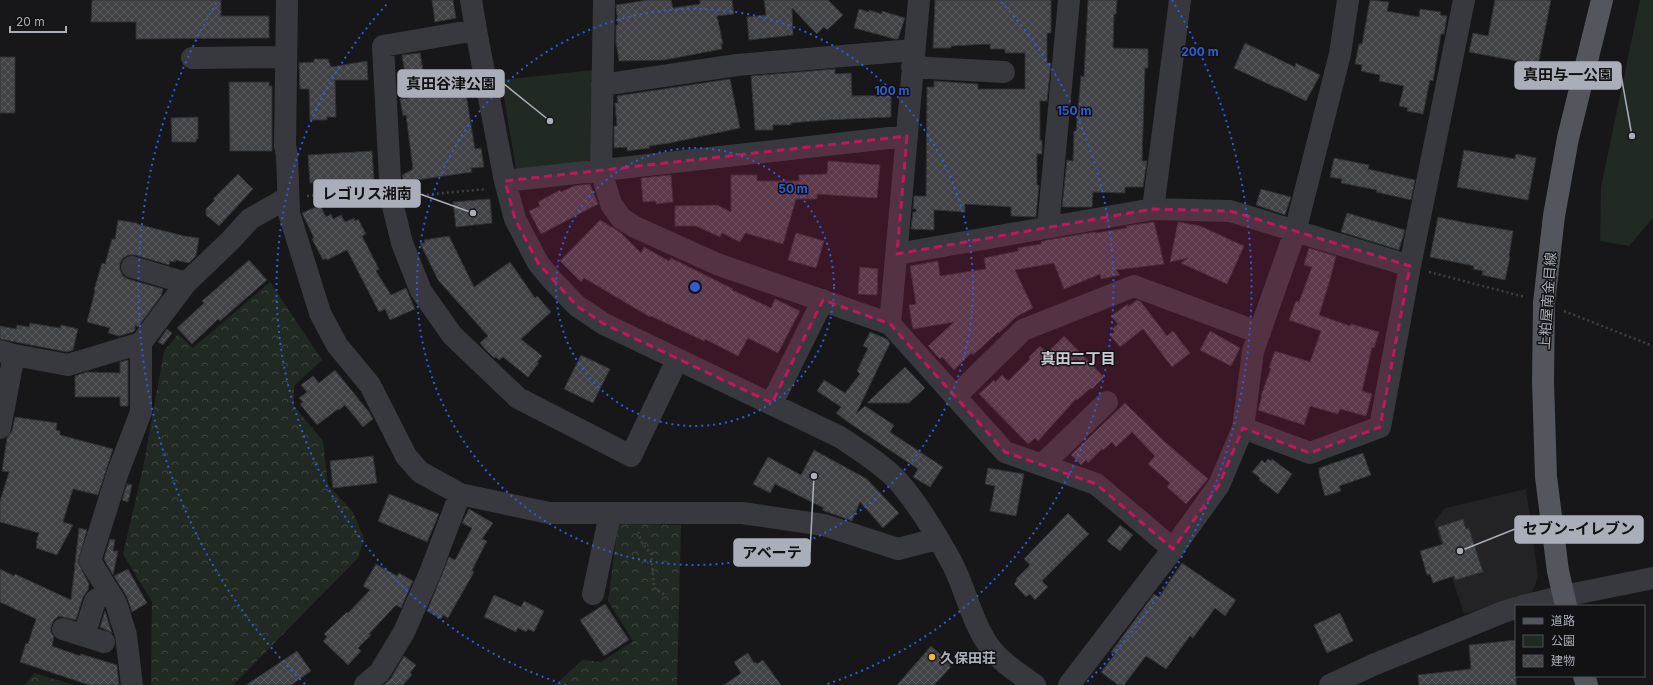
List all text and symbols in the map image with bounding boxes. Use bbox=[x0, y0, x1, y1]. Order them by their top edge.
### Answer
scale bar bbox=[10, 8, 66, 34]
text: 20 m bbox=[16, 14, 45, 29]
text: 200 m bbox=[1181, 44, 1219, 59]
callout: 真田与一公園 bbox=[1515, 62, 1621, 89]
text: 真田与一公園 bbox=[1523, 65, 1613, 84]
callout: 真田谷津公園 bbox=[398, 70, 504, 97]
text: 真田谷津公園 bbox=[406, 74, 496, 93]
text: 100 m bbox=[874, 83, 910, 98]
text: 150 m bbox=[1057, 103, 1091, 118]
callout: レゴリス湘南 bbox=[314, 180, 420, 207]
text: 50 m bbox=[778, 181, 808, 196]
text: レゴリス湘南 bbox=[322, 184, 412, 203]
street label: 上粕屋南金目線 bbox=[1535, 252, 1559, 350]
centre of rings bbox=[688, 280, 702, 294]
district label: 真田二丁目 bbox=[1040, 349, 1116, 368]
callout: セブン-イレブン bbox=[1515, 516, 1643, 543]
text: セブン-イレブン bbox=[1523, 519, 1635, 538]
callout: アベーテ bbox=[734, 539, 810, 566]
text: アベーテ bbox=[742, 543, 802, 562]
legend bbox=[1515, 605, 1645, 677]
text: 道路 bbox=[1551, 613, 1575, 628]
text: 公園 bbox=[1551, 633, 1575, 648]
place label: 久保田荘 bbox=[940, 649, 996, 666]
marker: 久保田荘 bbox=[927, 652, 937, 662]
text: 建物 bbox=[1551, 653, 1575, 668]

